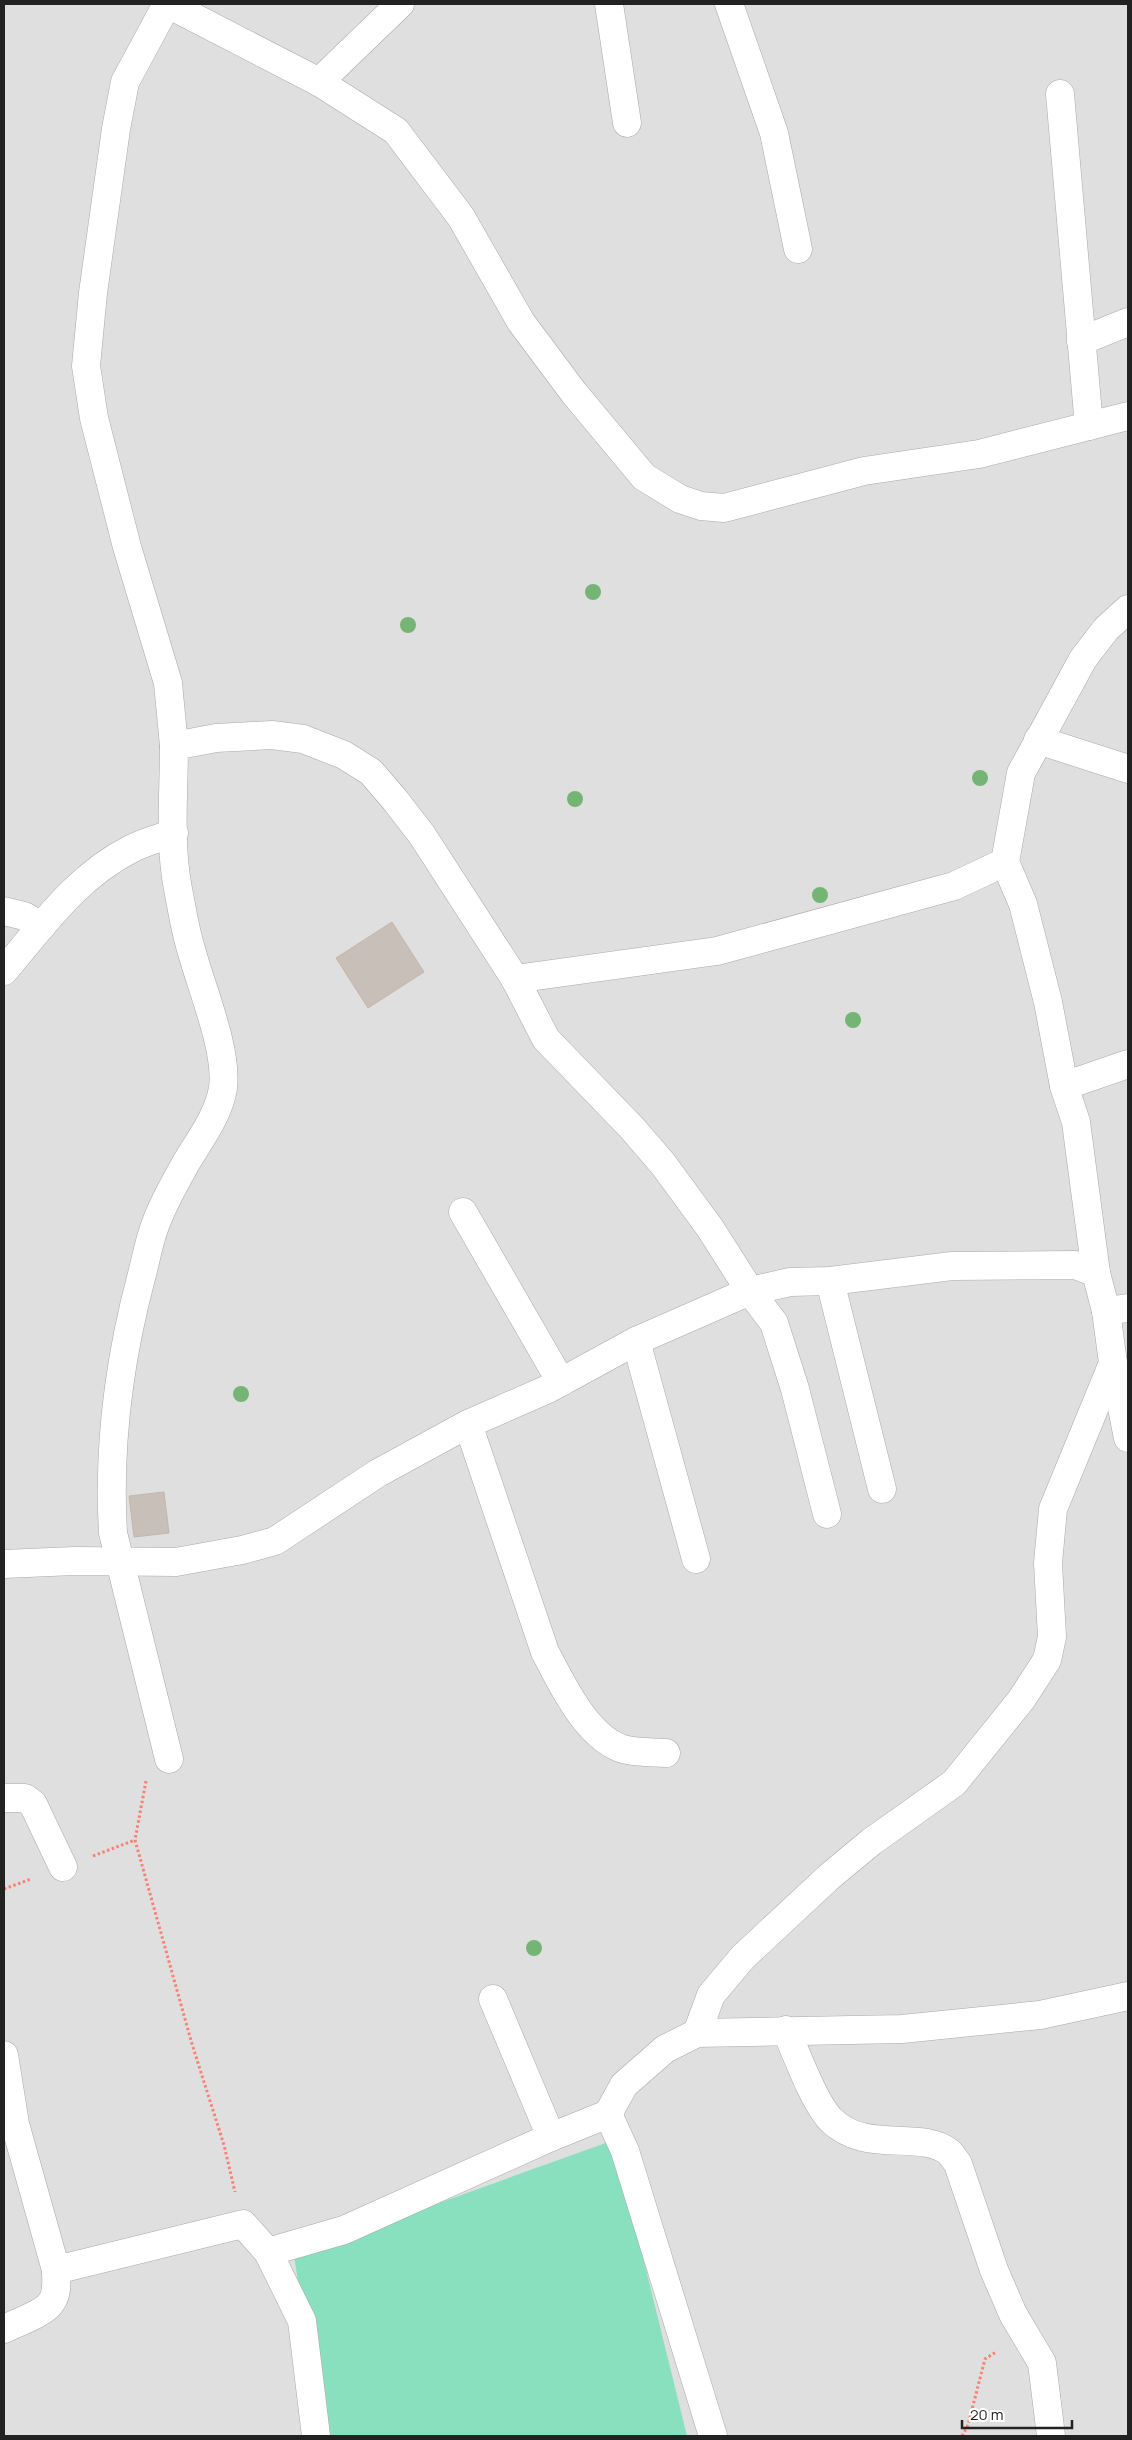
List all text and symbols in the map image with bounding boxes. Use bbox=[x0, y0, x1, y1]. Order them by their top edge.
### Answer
scale bar bbox=[962, 2398, 1072, 2430]
text: 20 m bbox=[970, 2404, 1003, 2425]

